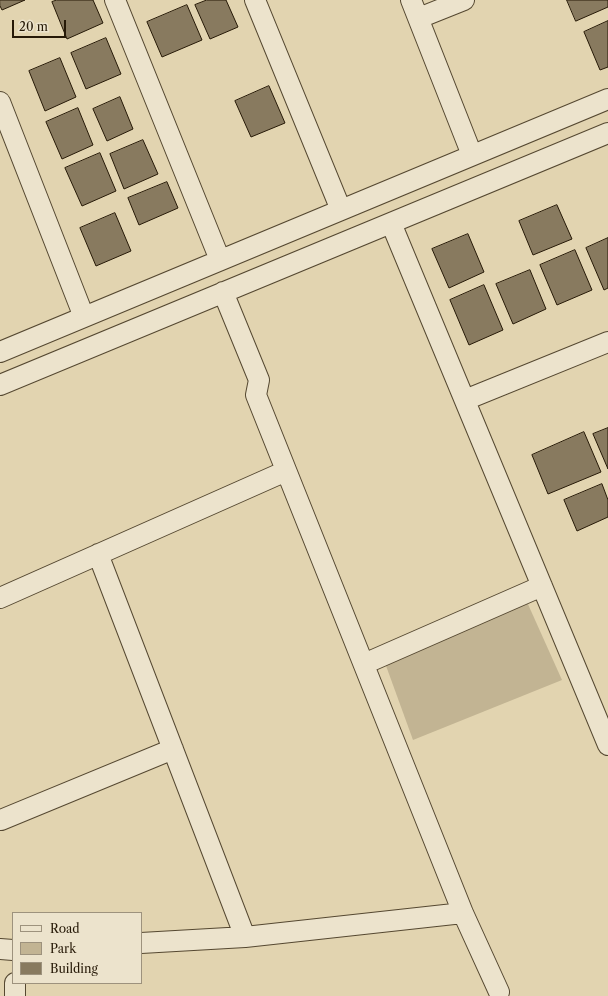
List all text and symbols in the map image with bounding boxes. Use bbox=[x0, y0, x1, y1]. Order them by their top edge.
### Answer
scale bar bbox=[14, 12, 68, 38]
text: 20 m bbox=[19, 19, 48, 34]
legend bbox=[12, 912, 142, 984]
text: Road bbox=[50, 921, 80, 936]
text: Park bbox=[50, 941, 76, 956]
text: Building bbox=[50, 961, 98, 976]

